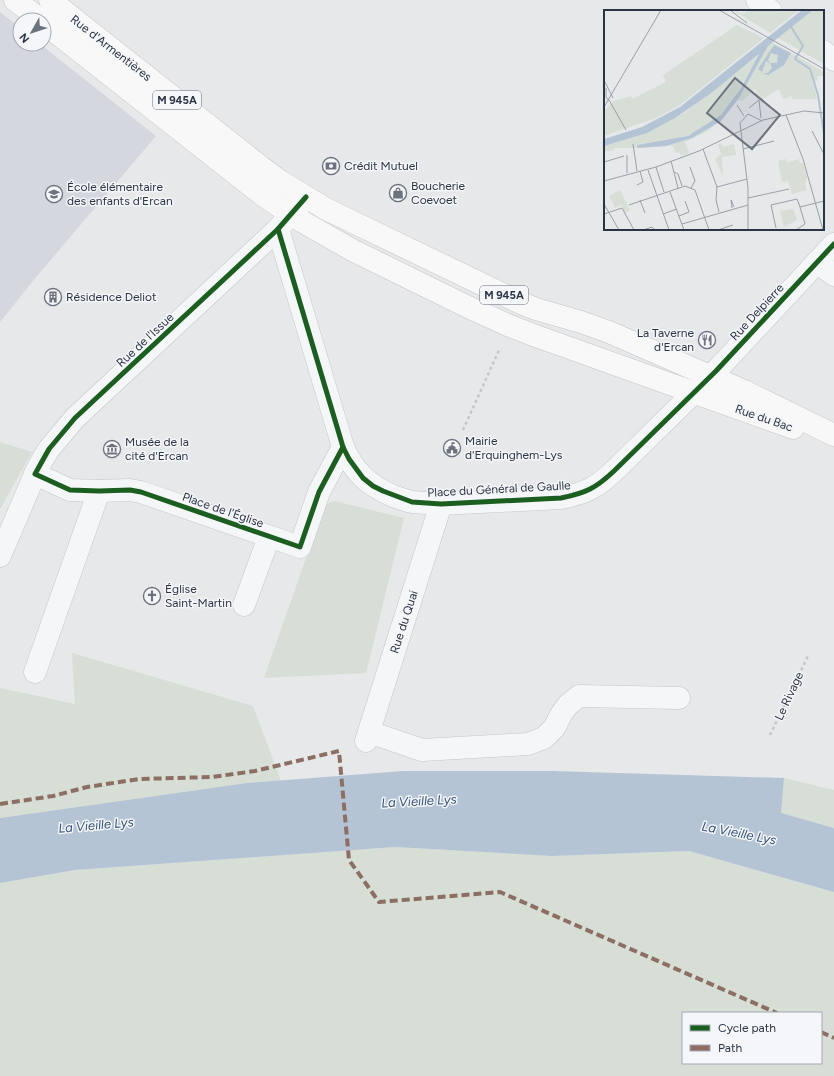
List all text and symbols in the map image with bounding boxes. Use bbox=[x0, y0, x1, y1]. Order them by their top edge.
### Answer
inset map bbox=[604, 10, 824, 230]
north arrow bbox=[12, 12, 52, 52]
street label: Rue d'Armentières bbox=[68, 12, 155, 84]
text: N bbox=[17, 31, 32, 45]
road number: M 945A bbox=[153, 91, 201, 109]
bank icon: Crédit Mutuel bbox=[321, 156, 341, 176]
place label: Crédit Mutuel bbox=[344, 159, 418, 173]
place label: Boucherie Coevoet bbox=[411, 179, 466, 207]
place label: École élémentaire des enfants d'Ercan bbox=[67, 180, 173, 208]
shop icon: Boucherie Coevoet bbox=[388, 183, 408, 203]
school or university icon: École élémentaire des enfants d'Ercan bbox=[44, 184, 64, 204]
street label: Rue Delpierre bbox=[727, 280, 787, 343]
road number: M 945A bbox=[480, 286, 528, 304]
building icon: Résidence Deliot bbox=[43, 287, 63, 307]
place label: Résidence Deliot bbox=[66, 290, 157, 304]
street label: Rue de l'Issue bbox=[114, 310, 177, 370]
place label: La Taverne d'Ercan bbox=[637, 326, 694, 354]
restaurant icon: La Taverne d'Ercan bbox=[697, 330, 717, 350]
street label: Rue du Bac bbox=[733, 402, 795, 435]
place label: Mairie d'Erquinghem-Lys bbox=[465, 434, 563, 462]
place label: Musée de la cité d'Ercan bbox=[125, 435, 189, 463]
public building icon: Mairie d'Erquinghem-Lys bbox=[442, 438, 462, 458]
museum icon: Musée de la cité d'Ercan bbox=[102, 439, 122, 459]
street label: Place du Général de Gaulle bbox=[427, 478, 571, 500]
street label: Place de l'Église bbox=[181, 490, 266, 531]
place label: Église Saint-Martin bbox=[165, 582, 232, 610]
church icon: Église Saint-Martin bbox=[142, 586, 162, 606]
street label: Rue du Quai bbox=[387, 589, 421, 655]
street label: Le Rivage bbox=[772, 669, 806, 722]
water label: La Vieille Lys bbox=[381, 792, 457, 810]
water label: La Vieille Lys bbox=[58, 814, 134, 836]
water label: La Vieille Lys bbox=[701, 818, 777, 848]
legend bbox=[682, 1012, 822, 1064]
text: Cycle path bbox=[718, 1021, 776, 1035]
text: Path bbox=[718, 1041, 742, 1055]

